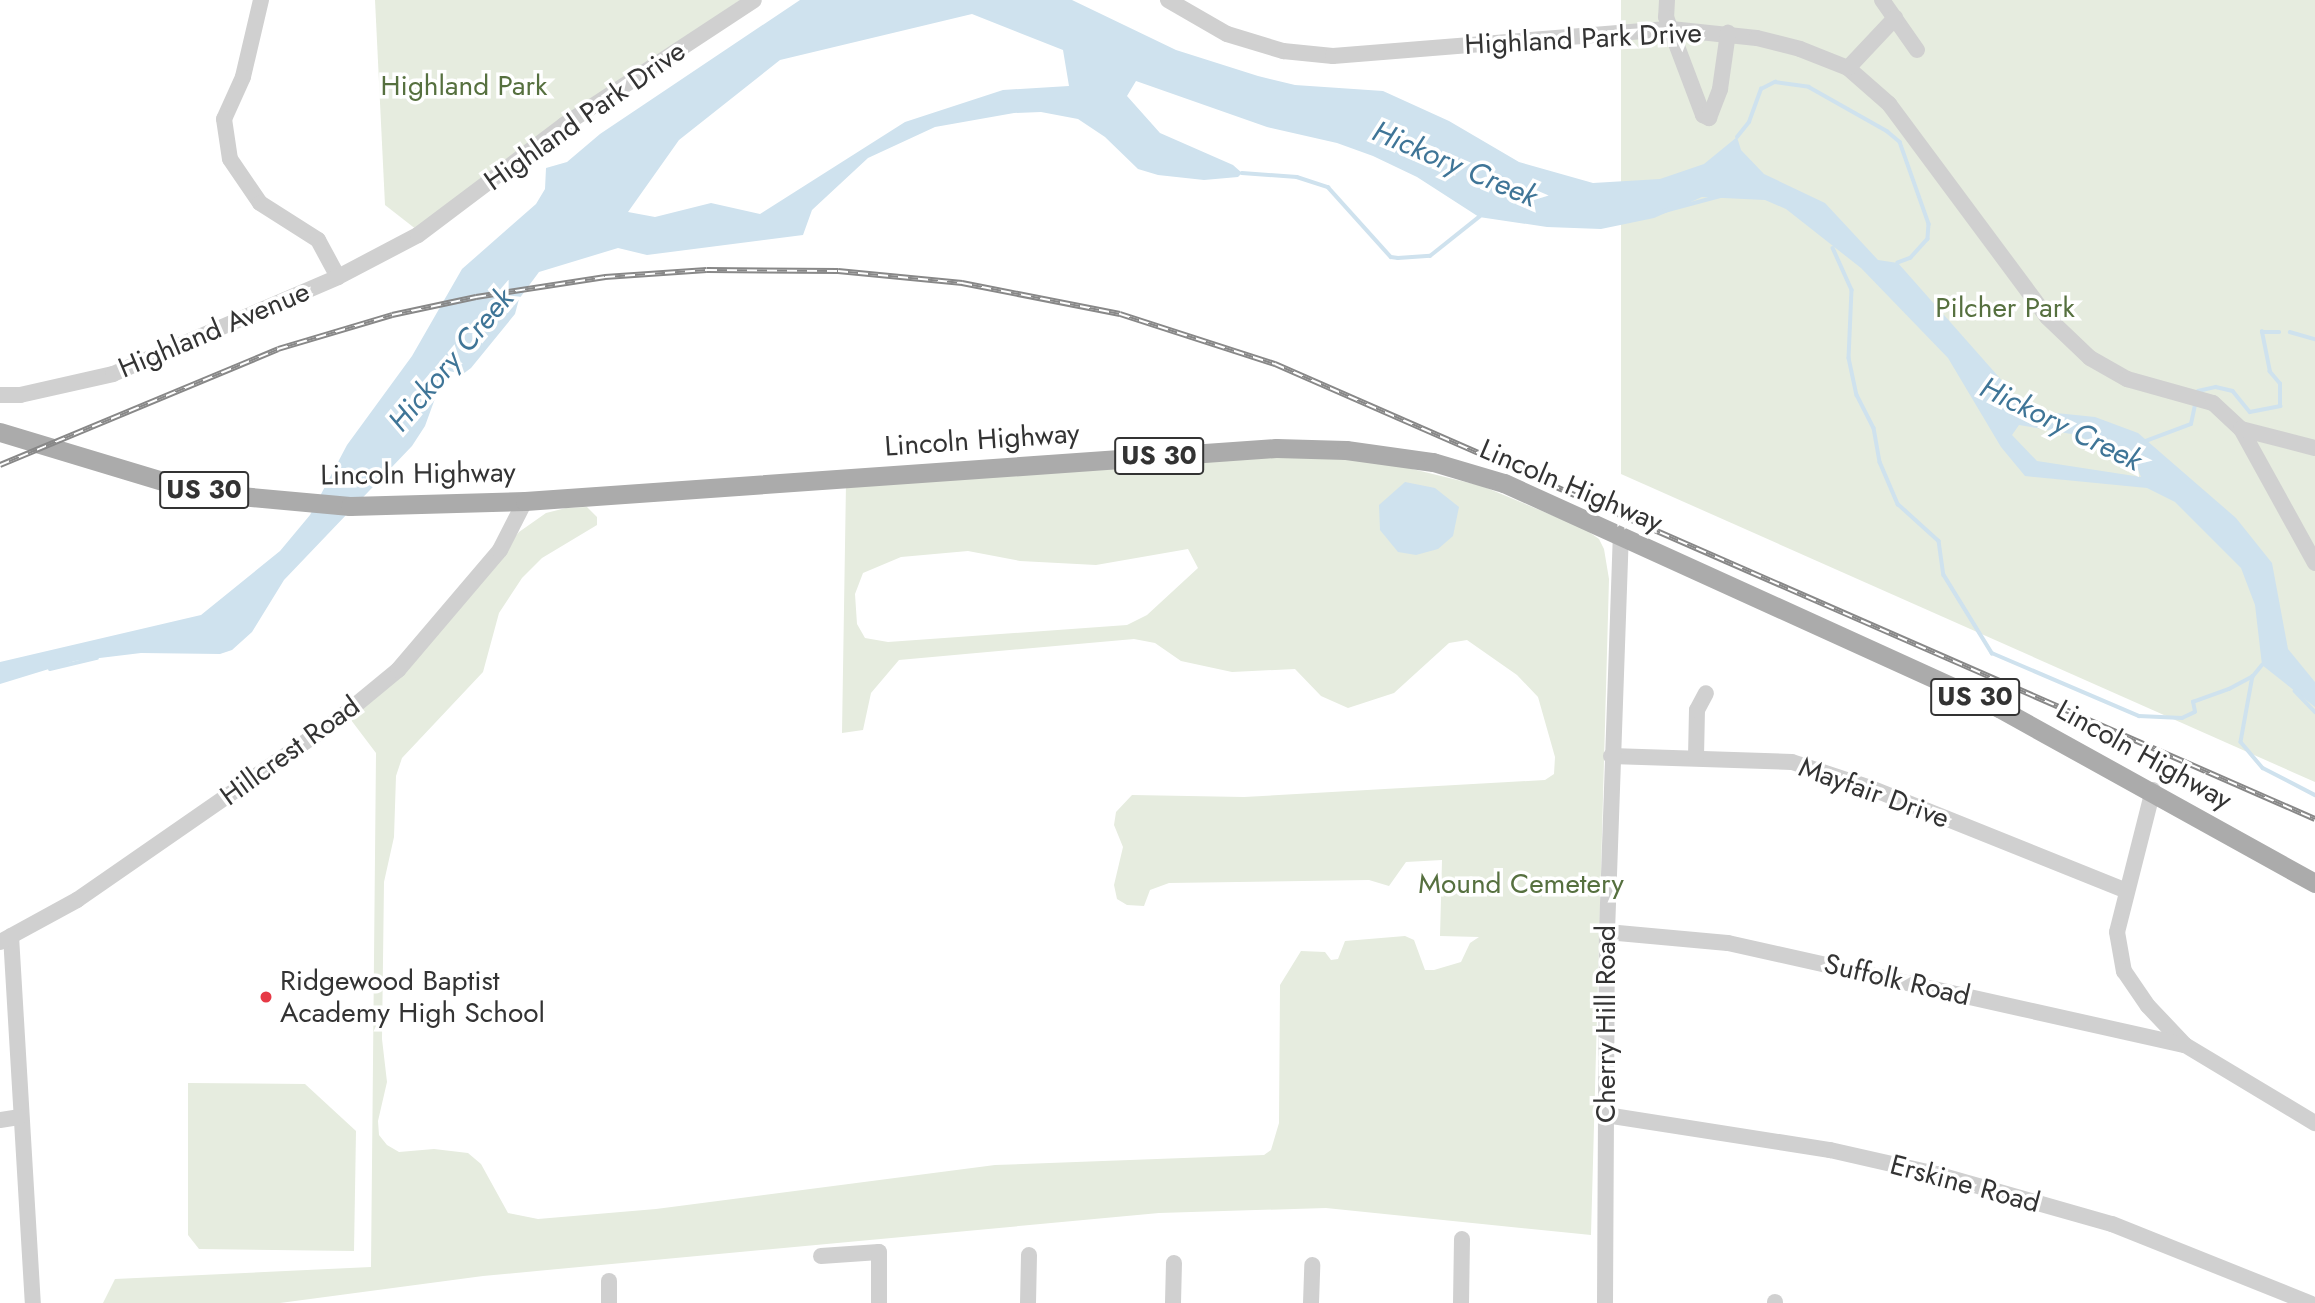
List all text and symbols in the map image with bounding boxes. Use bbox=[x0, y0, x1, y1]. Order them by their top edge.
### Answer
street label: Highland Park Drive bbox=[1464, 16, 1702, 62]
street label: Highland Park Drive bbox=[478, 34, 692, 198]
park label: Highland Park bbox=[381, 69, 547, 103]
water label: Hickory Creek bbox=[1367, 113, 1543, 215]
street label: Highland Avenue bbox=[113, 275, 315, 385]
water label: Hickory Creek bbox=[381, 281, 521, 439]
park label: Pilcher Park bbox=[1935, 291, 2075, 325]
water label: Hickory Creek bbox=[1974, 369, 2148, 479]
street label: Lincoln Highway bbox=[883, 416, 1081, 464]
street label: Lincoln Highway bbox=[1475, 432, 1667, 540]
road number: US 30 bbox=[1114, 433, 1204, 478]
street label: Lincoln Highway bbox=[320, 455, 516, 493]
road number: US 30 bbox=[158, 468, 249, 512]
road number: US 30 bbox=[1930, 674, 2021, 720]
street label: Hillcrest Road bbox=[214, 689, 366, 813]
street label: Lincoln Highway bbox=[2050, 693, 2238, 817]
street label: Mayfair Drive bbox=[1794, 750, 1954, 836]
park label: Mound Cemetery bbox=[1418, 867, 1624, 901]
street label: Cherry Hill Road bbox=[1589, 925, 1623, 1123]
street label: Suffolk Road bbox=[1821, 947, 1973, 1013]
place label: Ridgewood Baptist Academy High School bbox=[280, 964, 545, 1030]
marker: Ridgewood Baptist Academy High School bbox=[258, 989, 274, 1005]
street label: Erskine Road bbox=[1886, 1148, 2044, 1220]

